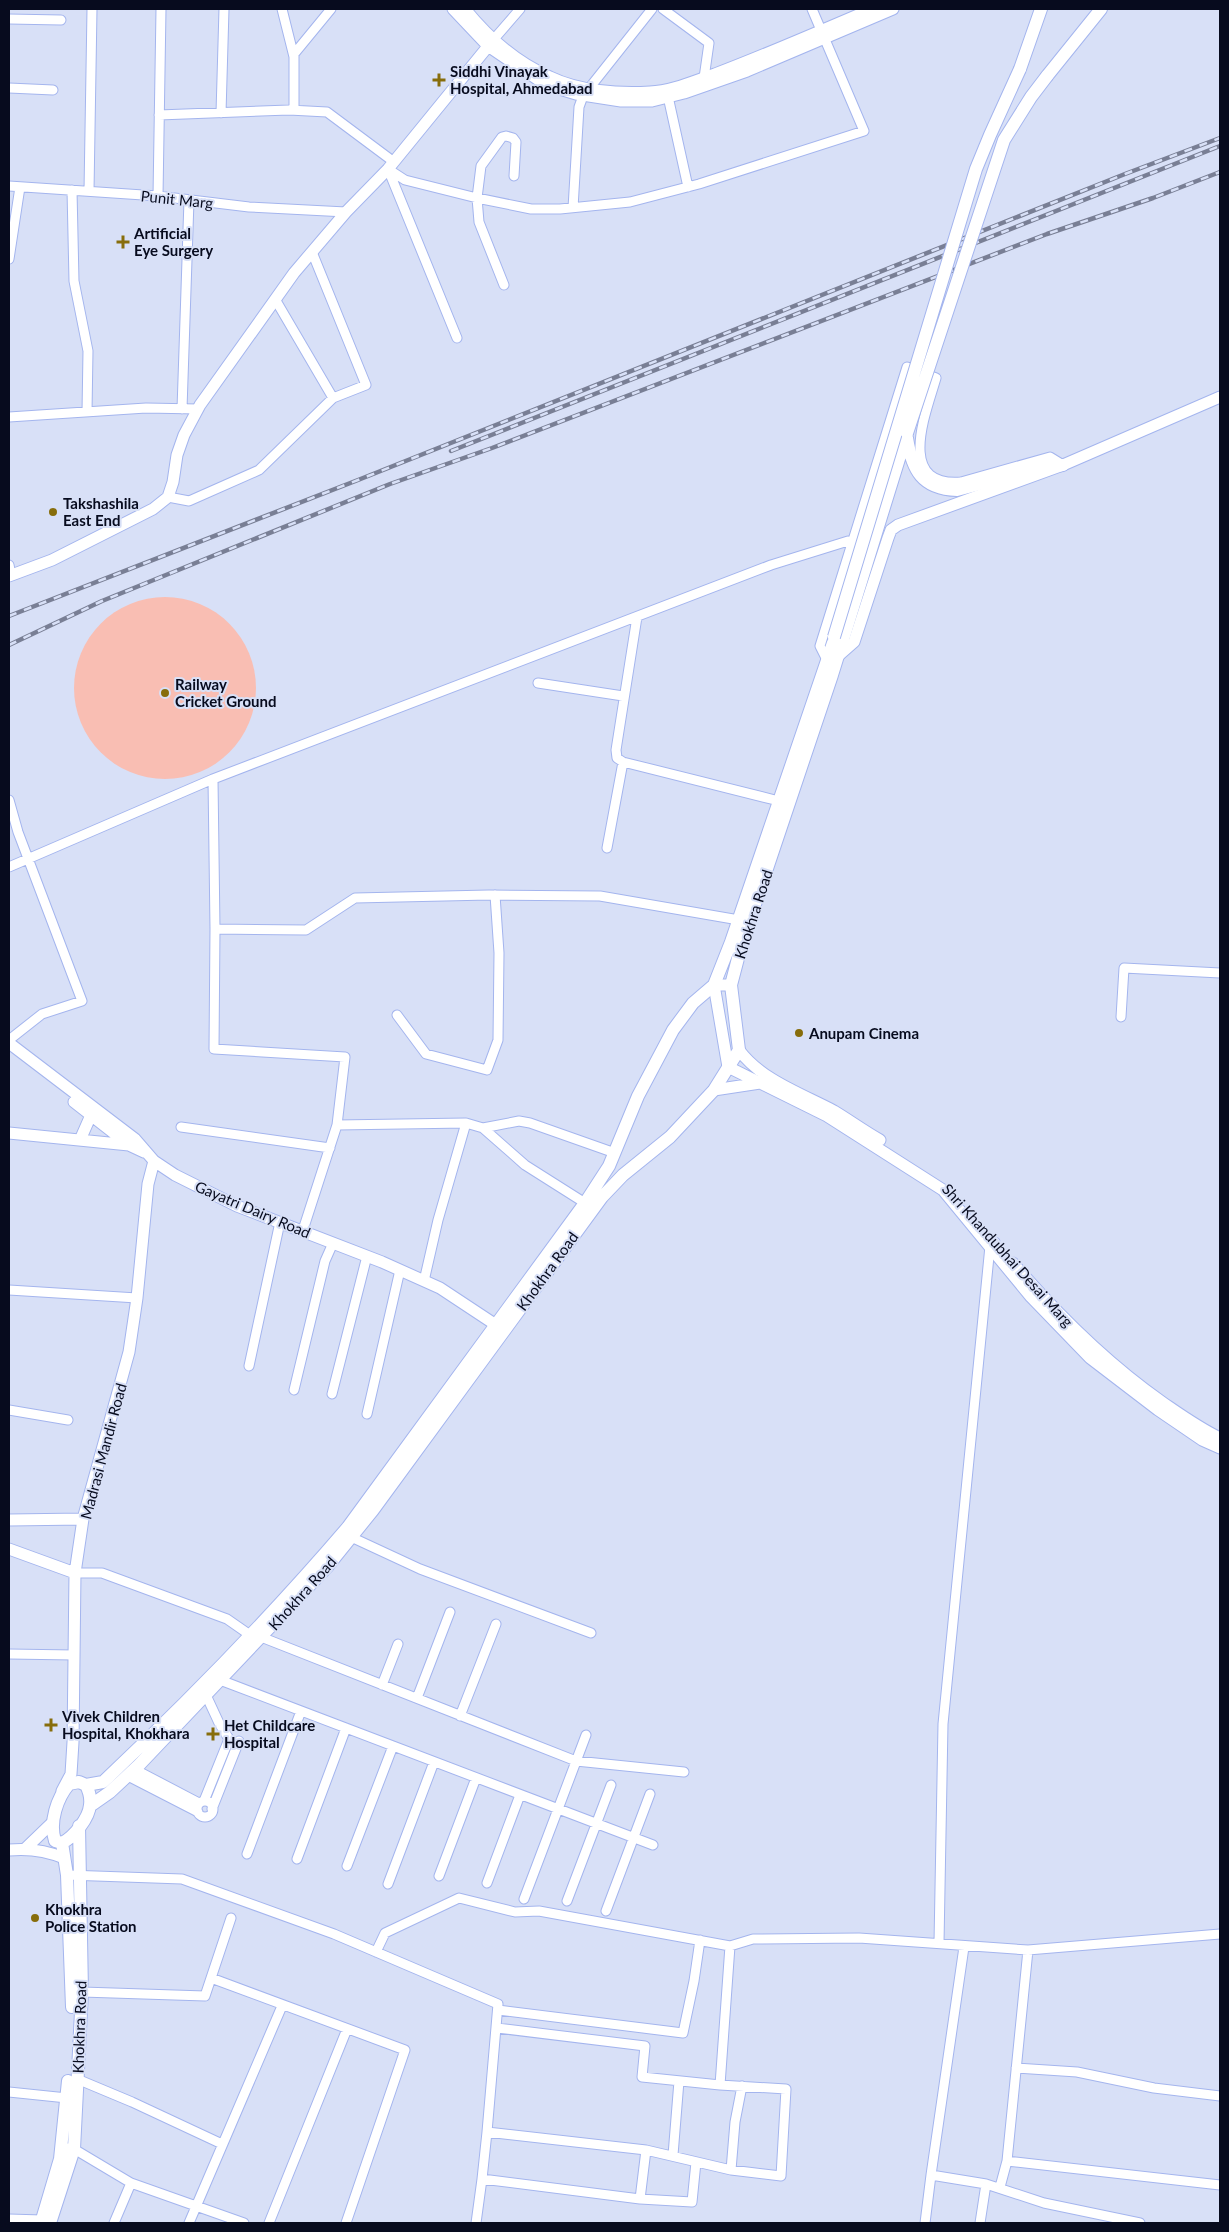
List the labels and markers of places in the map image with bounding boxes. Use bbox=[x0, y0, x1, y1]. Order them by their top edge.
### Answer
place label: Siddhi Vinayak Hospital, Ahmedabad bbox=[450, 62, 593, 97]
marker: Siddhi Vinayak Hospital, Ahmedabad bbox=[432, 73, 446, 87]
place label: Artificial Eye Surgery bbox=[133, 224, 213, 259]
marker: Artificial Eye Surgery bbox=[116, 235, 130, 249]
place label: Takshashila East End bbox=[63, 494, 139, 529]
marker: Takshashila East End bbox=[47, 506, 59, 518]
place label: Railway Cricket Ground bbox=[175, 675, 277, 710]
marker: Railway Cricket Ground bbox=[159, 687, 171, 699]
place label: Anupam Cinema bbox=[808, 1024, 919, 1042]
marker: Anupam Cinema bbox=[793, 1027, 805, 1039]
place label: Vivek Children Hospital, Khokhara bbox=[61, 1707, 190, 1742]
place label: Het Childcare Hospital bbox=[224, 1716, 315, 1751]
marker: Vivek Children Hospital, Khokhara bbox=[44, 1718, 58, 1732]
marker: Het Childcare Hospital bbox=[206, 1727, 220, 1741]
place label: Khokhra Police Station bbox=[45, 1900, 137, 1935]
marker: Khokhra Police Station bbox=[29, 1912, 41, 1924]

